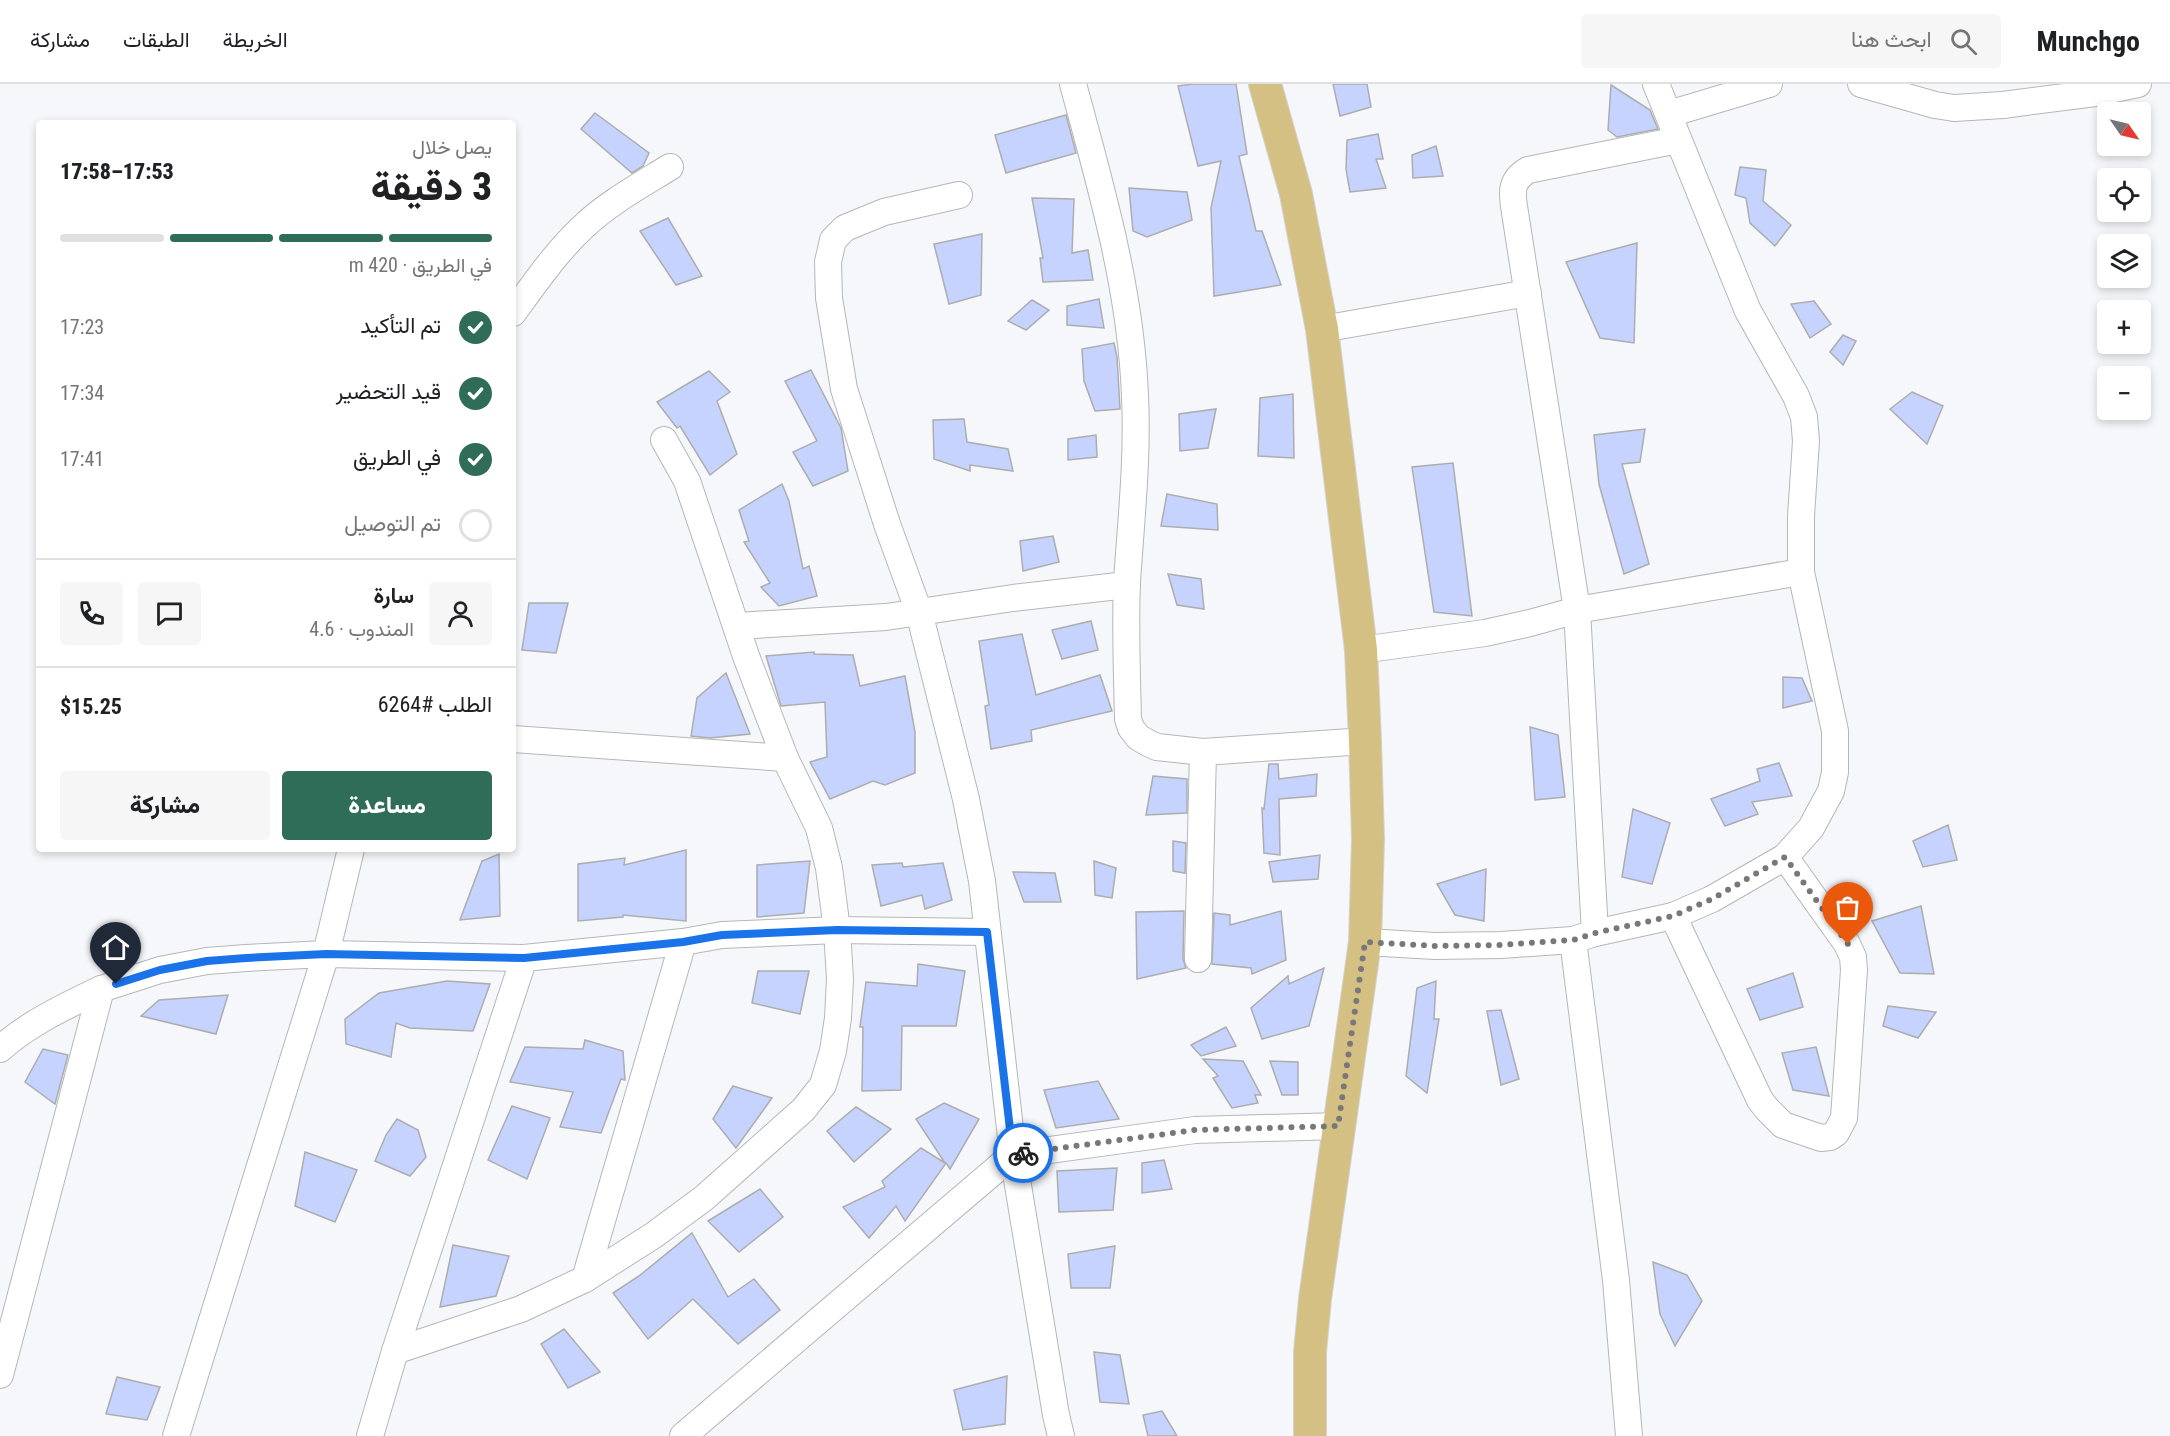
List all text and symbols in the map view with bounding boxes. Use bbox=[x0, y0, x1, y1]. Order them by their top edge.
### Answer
search box bbox=[1581, 14, 2001, 68]
icon: search bbox=[1947, 25, 1980, 58]
text: Munchgo bbox=[2037, 25, 2140, 58]
text: ابحث هنا bbox=[1851, 27, 1932, 52]
text: مشاركة bbox=[30, 28, 90, 52]
text: الطبقات bbox=[123, 28, 190, 52]
text: الخريطة bbox=[223, 28, 288, 52]
north arrow bbox=[2097, 102, 2151, 156]
map controls bbox=[2097, 102, 2151, 420]
text: يصل خلال bbox=[412, 135, 492, 159]
text: 17:53–17:58 bbox=[60, 159, 174, 184]
text: 3 دقيقة bbox=[371, 164, 492, 210]
button: locate bbox=[2097, 168, 2151, 222]
button: layers bbox=[2097, 234, 2151, 288]
text: في الطريق · 420 m bbox=[349, 253, 492, 277]
button: + bbox=[2097, 300, 2151, 354]
icon: check bbox=[459, 311, 492, 344]
text: تم التأكيد bbox=[360, 313, 441, 338]
text: 17:23 bbox=[60, 315, 104, 339]
button: − bbox=[2097, 366, 2151, 420]
icon: check bbox=[459, 377, 492, 410]
text: قيد التحضير bbox=[336, 379, 441, 404]
text: 17:34 bbox=[60, 381, 104, 405]
icon: check bbox=[459, 443, 492, 476]
text: في الطريق bbox=[353, 445, 441, 470]
text: 17:41 bbox=[60, 447, 104, 471]
text: تم التوصيل bbox=[344, 511, 441, 536]
button: phone bbox=[60, 582, 123, 645]
button: chat bbox=[138, 582, 201, 645]
button: person bbox=[429, 582, 492, 645]
text: سارة bbox=[373, 583, 414, 608]
text: المندوب · 4.6 bbox=[309, 617, 414, 641]
text: الطلب #6264 bbox=[378, 692, 492, 717]
text: $15.25 bbox=[60, 694, 122, 719]
button: مشاركة bbox=[60, 771, 270, 840]
button: مساعدة bbox=[282, 771, 492, 840]
pin bbox=[1822, 882, 1873, 944]
icon: bag bbox=[1831, 891, 1864, 924]
pin bbox=[90, 922, 141, 984]
icon: home bbox=[99, 931, 132, 964]
courier bbox=[993, 1123, 1053, 1183]
icon: bike bbox=[1007, 1137, 1040, 1170]

